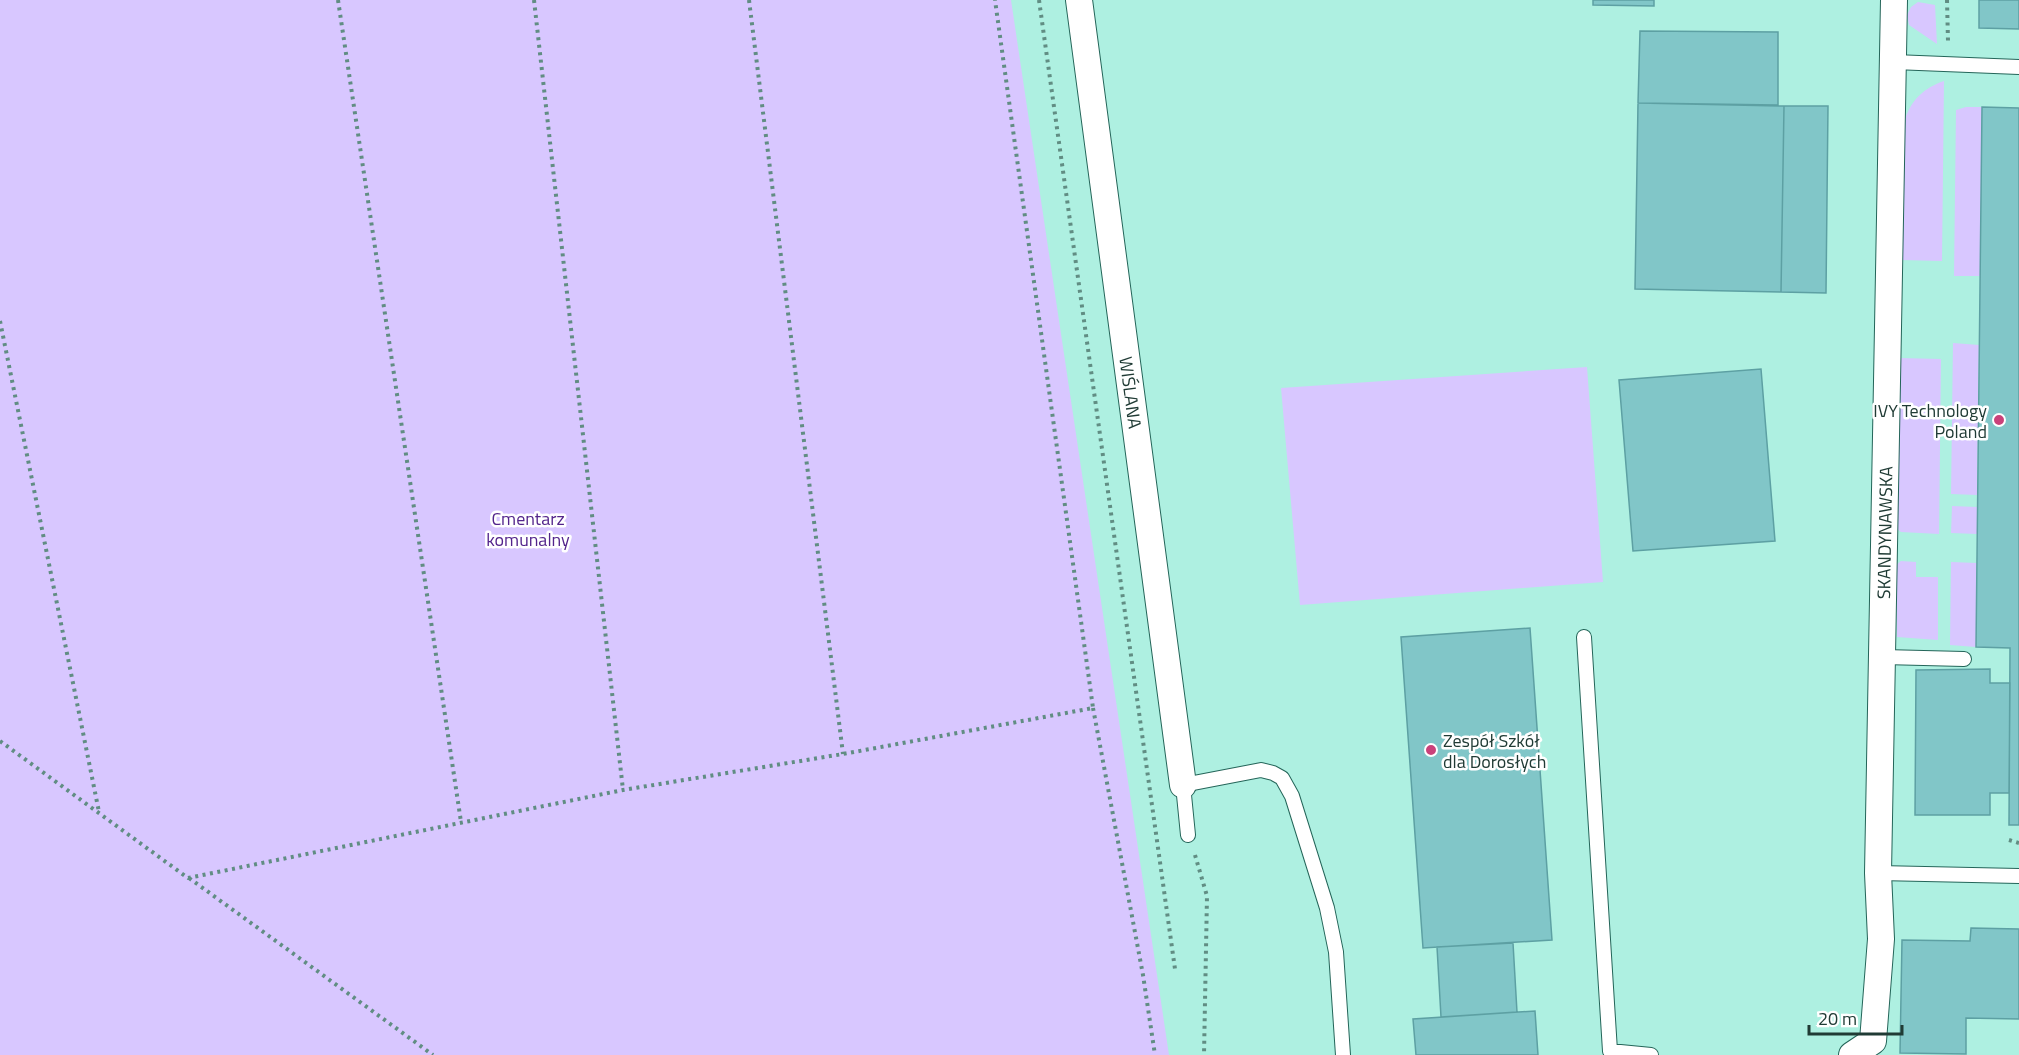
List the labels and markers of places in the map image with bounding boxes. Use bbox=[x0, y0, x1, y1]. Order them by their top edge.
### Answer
place label: IVY Technology Poland bbox=[1873, 397, 1987, 445]
marker: IVY Technology Poland bbox=[1992, 413, 2006, 427]
place label: Zespół Szkół dla Dorosłych bbox=[1443, 727, 1546, 775]
marker: Zespół Szkół dla Dorosłych bbox=[1424, 743, 1438, 757]

